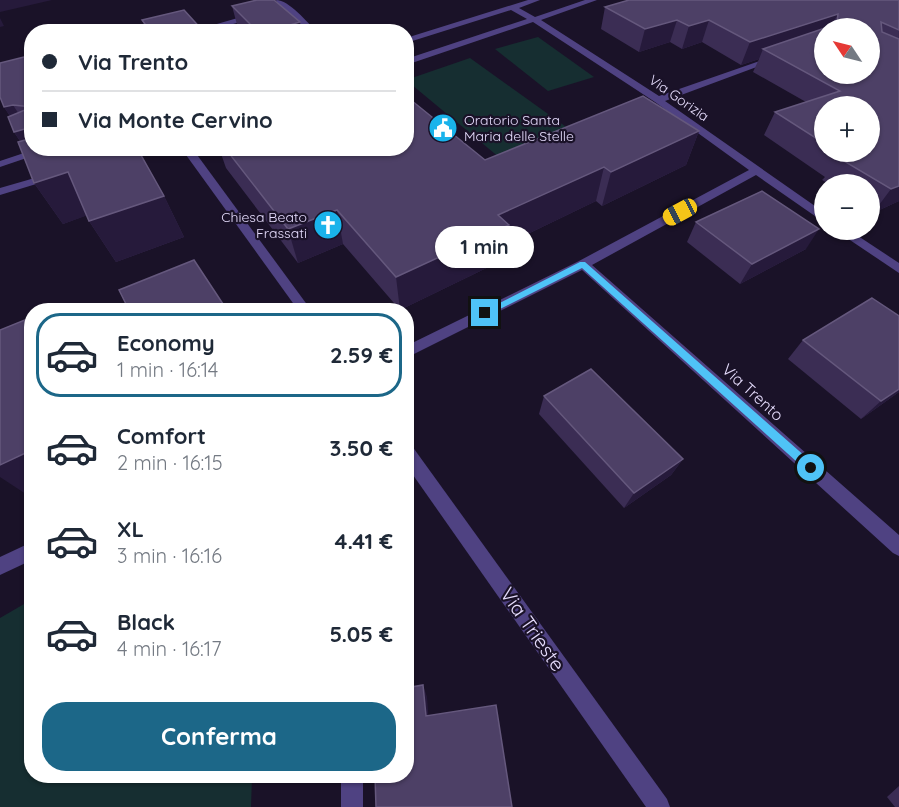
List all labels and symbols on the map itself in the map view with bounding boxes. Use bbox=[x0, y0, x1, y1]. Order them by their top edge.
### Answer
north arrow bbox=[814, 18, 880, 84]
street label: Via Gorizia bbox=[645, 71, 713, 125]
place label: Oratorio Santa Maria delle Stelle bbox=[464, 111, 574, 145]
public building icon: Oratorio Santa Maria delle Stelle bbox=[427, 112, 459, 144]
car bbox=[660, 196, 700, 228]
place label: Chiesa Beato Frassati bbox=[221, 208, 307, 242]
church icon: Chiesa Beato Frassati bbox=[312, 209, 344, 241]
callout: 1 min bbox=[436, 226, 534, 268]
route end bbox=[471, 299, 498, 326]
street label: Via Trento bbox=[718, 359, 788, 425]
route start bbox=[797, 454, 824, 481]
street label: Via Trieste bbox=[495, 582, 571, 676]

